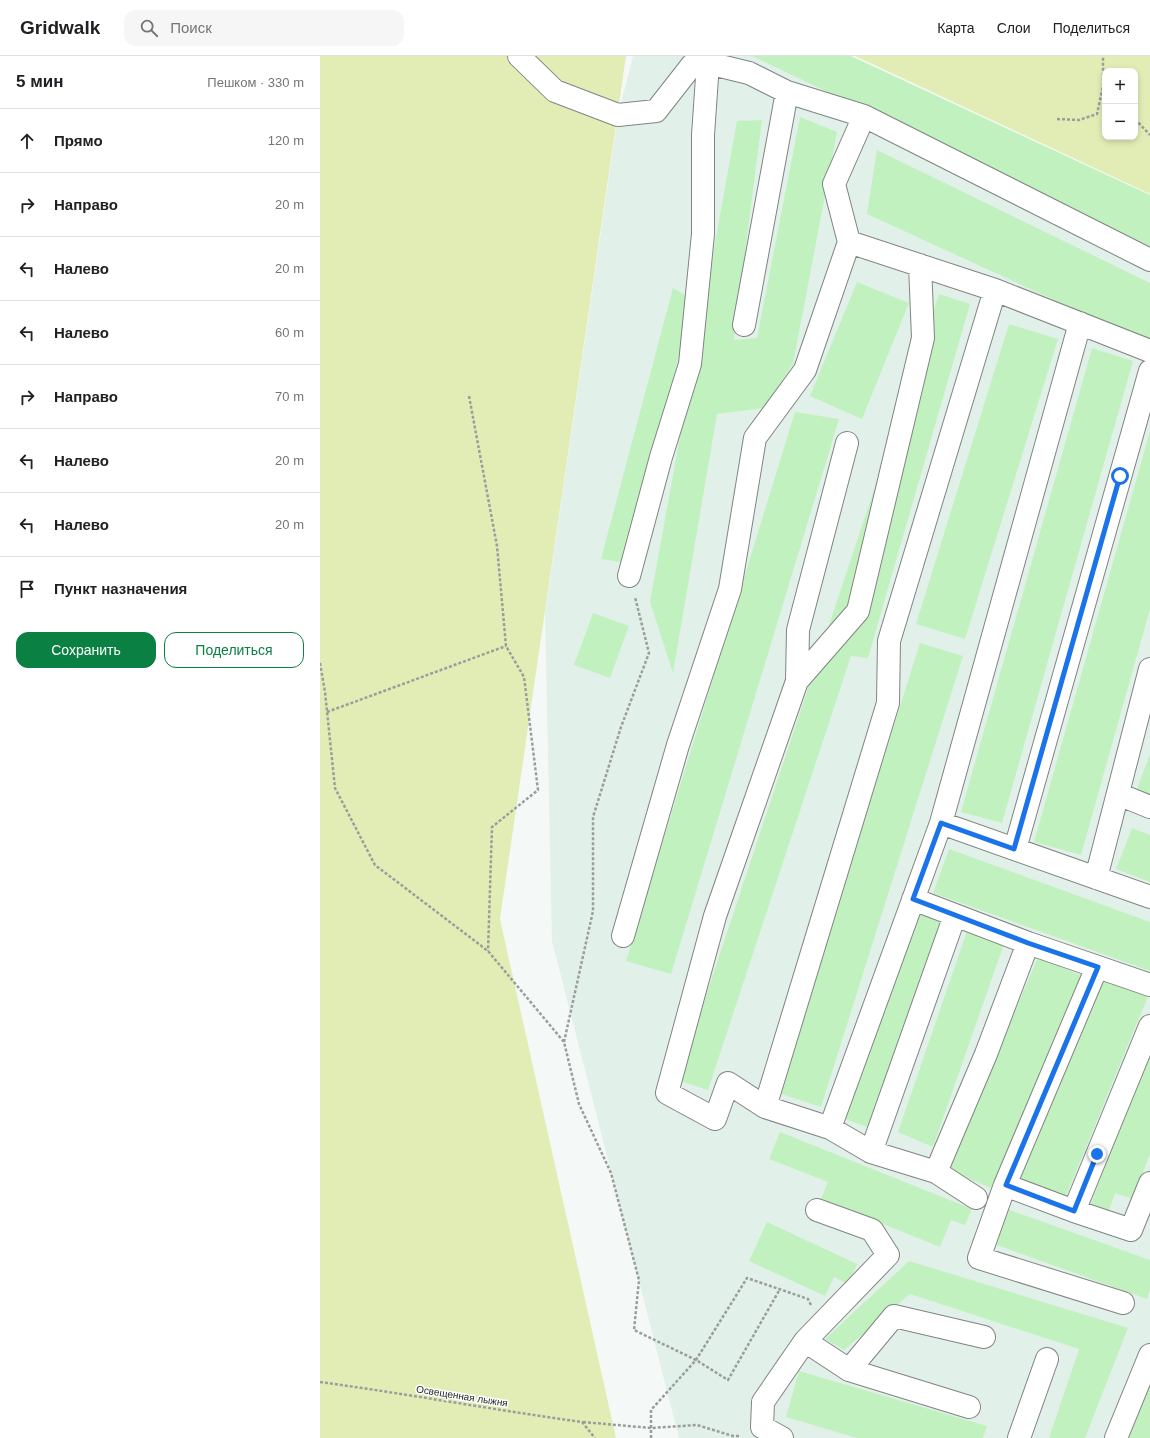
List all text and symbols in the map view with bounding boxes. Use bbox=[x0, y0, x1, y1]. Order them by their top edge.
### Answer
search box bbox=[124, 10, 404, 46]
text: Gridwalk bbox=[20, 17, 100, 38]
icon: search bbox=[138, 17, 160, 39]
text: Поиск bbox=[170, 19, 212, 36]
text: Карта bbox=[937, 20, 975, 36]
text: Слои bbox=[997, 20, 1031, 36]
text: Поделиться bbox=[1053, 20, 1130, 36]
map controls bbox=[1102, 68, 1138, 140]
button: + bbox=[1102, 68, 1138, 104]
text: 5 мин bbox=[16, 72, 63, 91]
text: Пешком · 330 m bbox=[207, 75, 304, 90]
button: − bbox=[1102, 104, 1138, 140]
icon: ahead bbox=[16, 130, 38, 152]
text: Прямо bbox=[54, 132, 103, 149]
text: 120 m bbox=[268, 133, 304, 148]
icon: right bbox=[16, 194, 38, 216]
text: Направо bbox=[54, 196, 118, 213]
text: 20 m bbox=[275, 197, 304, 212]
icon: left bbox=[16, 258, 38, 280]
text: Налево bbox=[54, 260, 109, 277]
text: 20 m bbox=[275, 261, 304, 276]
icon: left bbox=[16, 322, 38, 344]
text: Налево bbox=[54, 324, 109, 341]
text: 60 m bbox=[275, 325, 304, 340]
icon: right bbox=[16, 386, 38, 408]
text: Направо bbox=[54, 388, 118, 405]
text: 70 m bbox=[275, 389, 304, 404]
icon: left bbox=[16, 450, 38, 472]
text: Налево bbox=[54, 452, 109, 469]
text: 20 m bbox=[275, 453, 304, 468]
route start bbox=[1111, 467, 1129, 485]
icon: left bbox=[16, 514, 38, 536]
text: Налево bbox=[54, 516, 109, 533]
text: 20 m bbox=[275, 517, 304, 532]
icon: arrive bbox=[16, 578, 38, 600]
text: Пункт назначения bbox=[54, 580, 187, 597]
button: Сохранить bbox=[16, 632, 156, 668]
button: Поделиться bbox=[164, 632, 304, 668]
route end bbox=[1088, 1145, 1106, 1163]
street label: Освещенная лыжня bbox=[415, 1383, 509, 1409]

